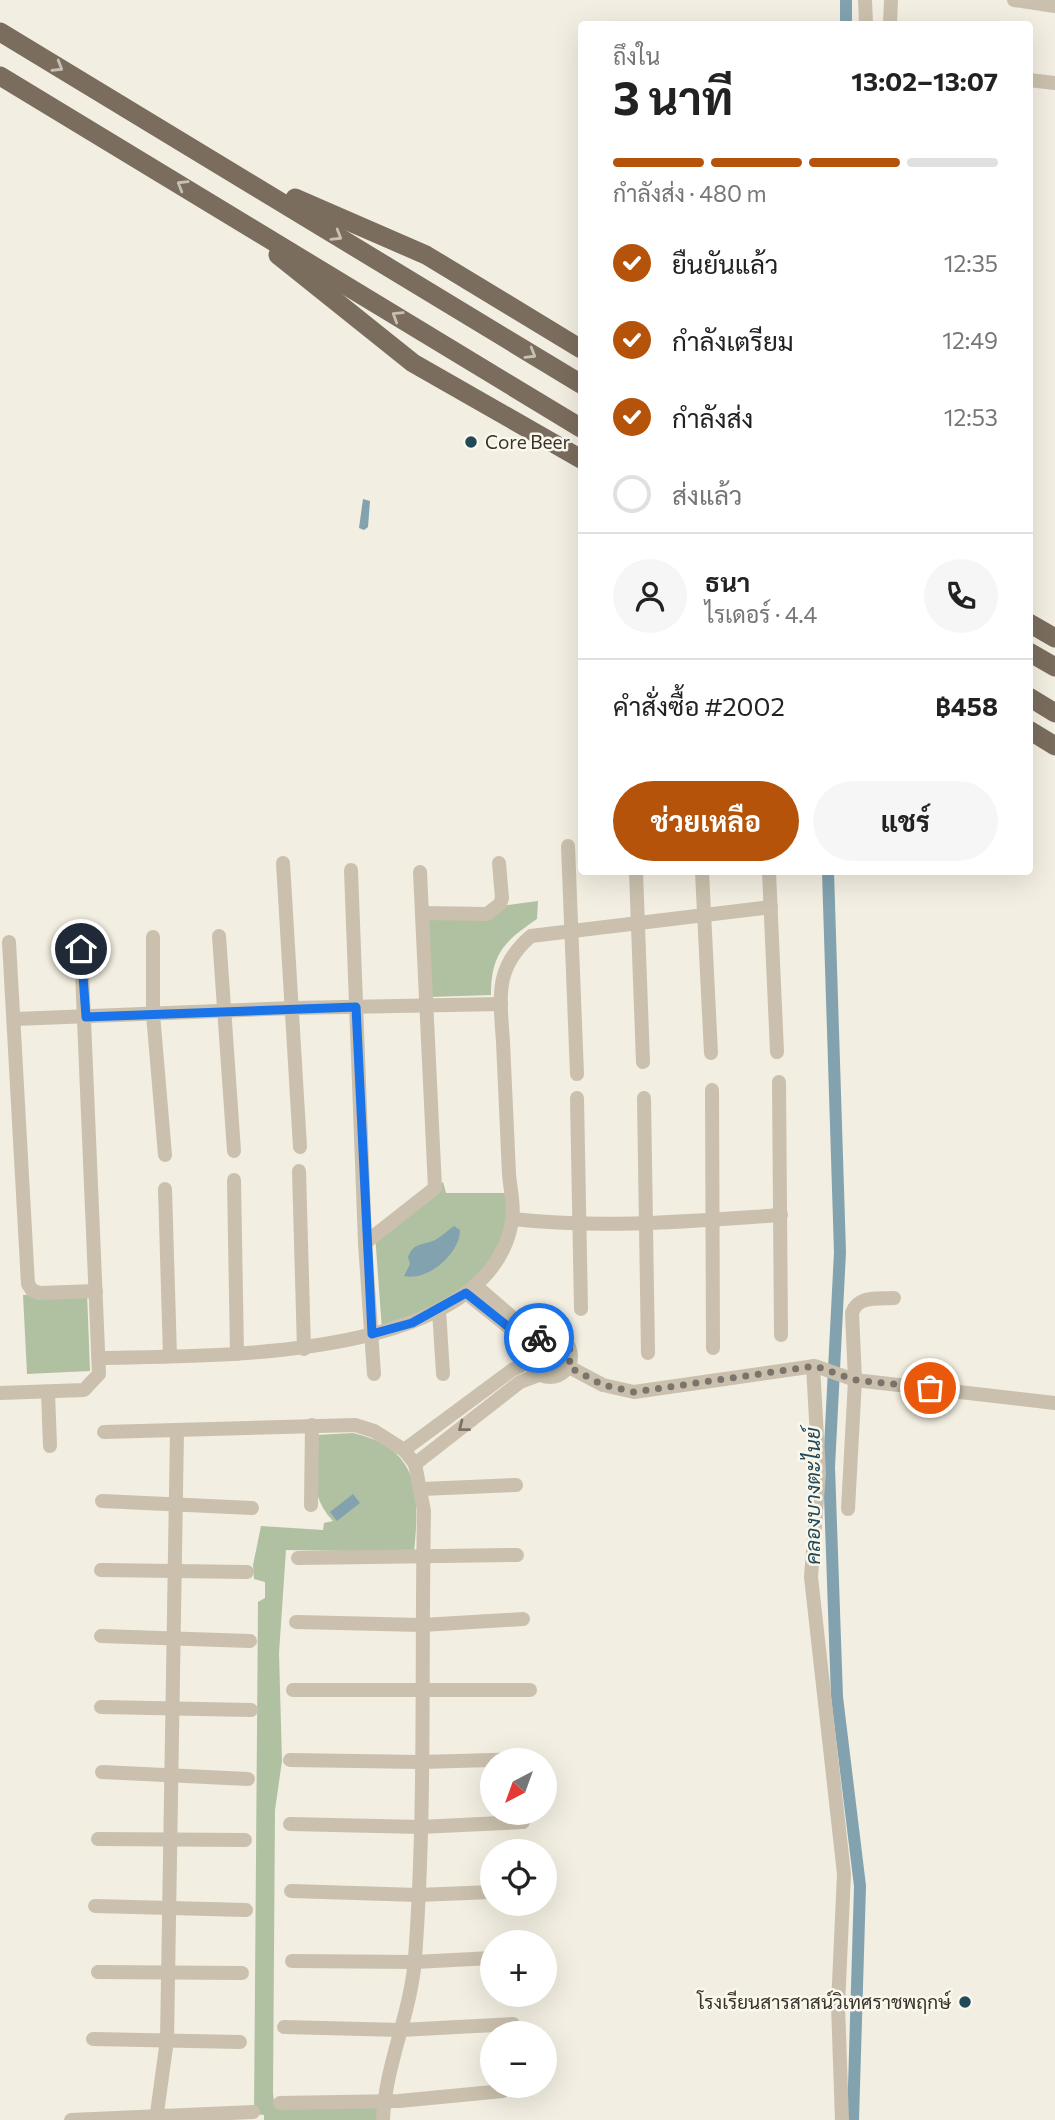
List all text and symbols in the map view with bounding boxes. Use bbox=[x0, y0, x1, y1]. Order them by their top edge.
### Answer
text: ถึงใน bbox=[613, 42, 660, 70]
one-way arrow bbox=[51, 59, 64, 72]
text: 13:02–13:07 bbox=[851, 65, 998, 96]
text: 3 นาที bbox=[613, 68, 733, 124]
text: กำลังส่ง · 480 m bbox=[613, 179, 766, 207]
one-way arrow bbox=[177, 180, 190, 193]
one-way arrow bbox=[329, 227, 342, 240]
icon: check bbox=[613, 244, 651, 282]
text: ยืนยันแล้ว bbox=[672, 248, 778, 279]
text: 12:35 bbox=[944, 249, 998, 277]
one-way arrow bbox=[392, 312, 405, 325]
icon: check bbox=[613, 321, 651, 359]
text: กำลังเตรียม bbox=[672, 325, 794, 356]
text: 12:49 bbox=[942, 326, 998, 354]
one-way arrow bbox=[524, 346, 537, 359]
icon: check bbox=[613, 398, 651, 436]
text: กำลังส่ง bbox=[672, 402, 753, 433]
text: 12:53 bbox=[944, 403, 998, 431]
place label: Core Beer bbox=[485, 430, 571, 453]
marker: Core Beer bbox=[463, 434, 479, 450]
text: ส่งแล้ว bbox=[672, 479, 742, 510]
button: person bbox=[613, 559, 687, 633]
button: phone bbox=[924, 559, 998, 633]
text: ธนา bbox=[705, 566, 750, 597]
text: ไรเดอร์ · 4.4 bbox=[705, 600, 817, 628]
text: คำสั่งซื้อ #2002 bbox=[613, 690, 785, 721]
text: ฿458 bbox=[935, 690, 998, 721]
button: ช่วยเหลือ bbox=[613, 781, 799, 861]
button: แชร์ bbox=[813, 781, 998, 861]
pin bbox=[51, 919, 111, 979]
icon: home bbox=[62, 930, 100, 968]
courier bbox=[504, 1303, 574, 1373]
icon: bike bbox=[520, 1319, 558, 1357]
pin bbox=[900, 1358, 960, 1418]
icon: bag bbox=[911, 1369, 949, 1407]
one-way arrow bbox=[458, 1419, 470, 1432]
water label: คลองบางตะไนย์ bbox=[799, 1424, 824, 1565]
north arrow bbox=[480, 1748, 556, 1825]
map controls bbox=[480, 1748, 557, 2098]
button: locate bbox=[480, 1839, 557, 1916]
button: + bbox=[480, 1930, 557, 2007]
place label: โรงเรียนสารสาสน์วิเทศราชพฤกษ์ bbox=[696, 1990, 952, 2014]
marker: โรงเรียนสารสาสน์วิเทศราชพฤกษ์ bbox=[957, 1994, 973, 2010]
button: − bbox=[480, 2021, 557, 2098]

